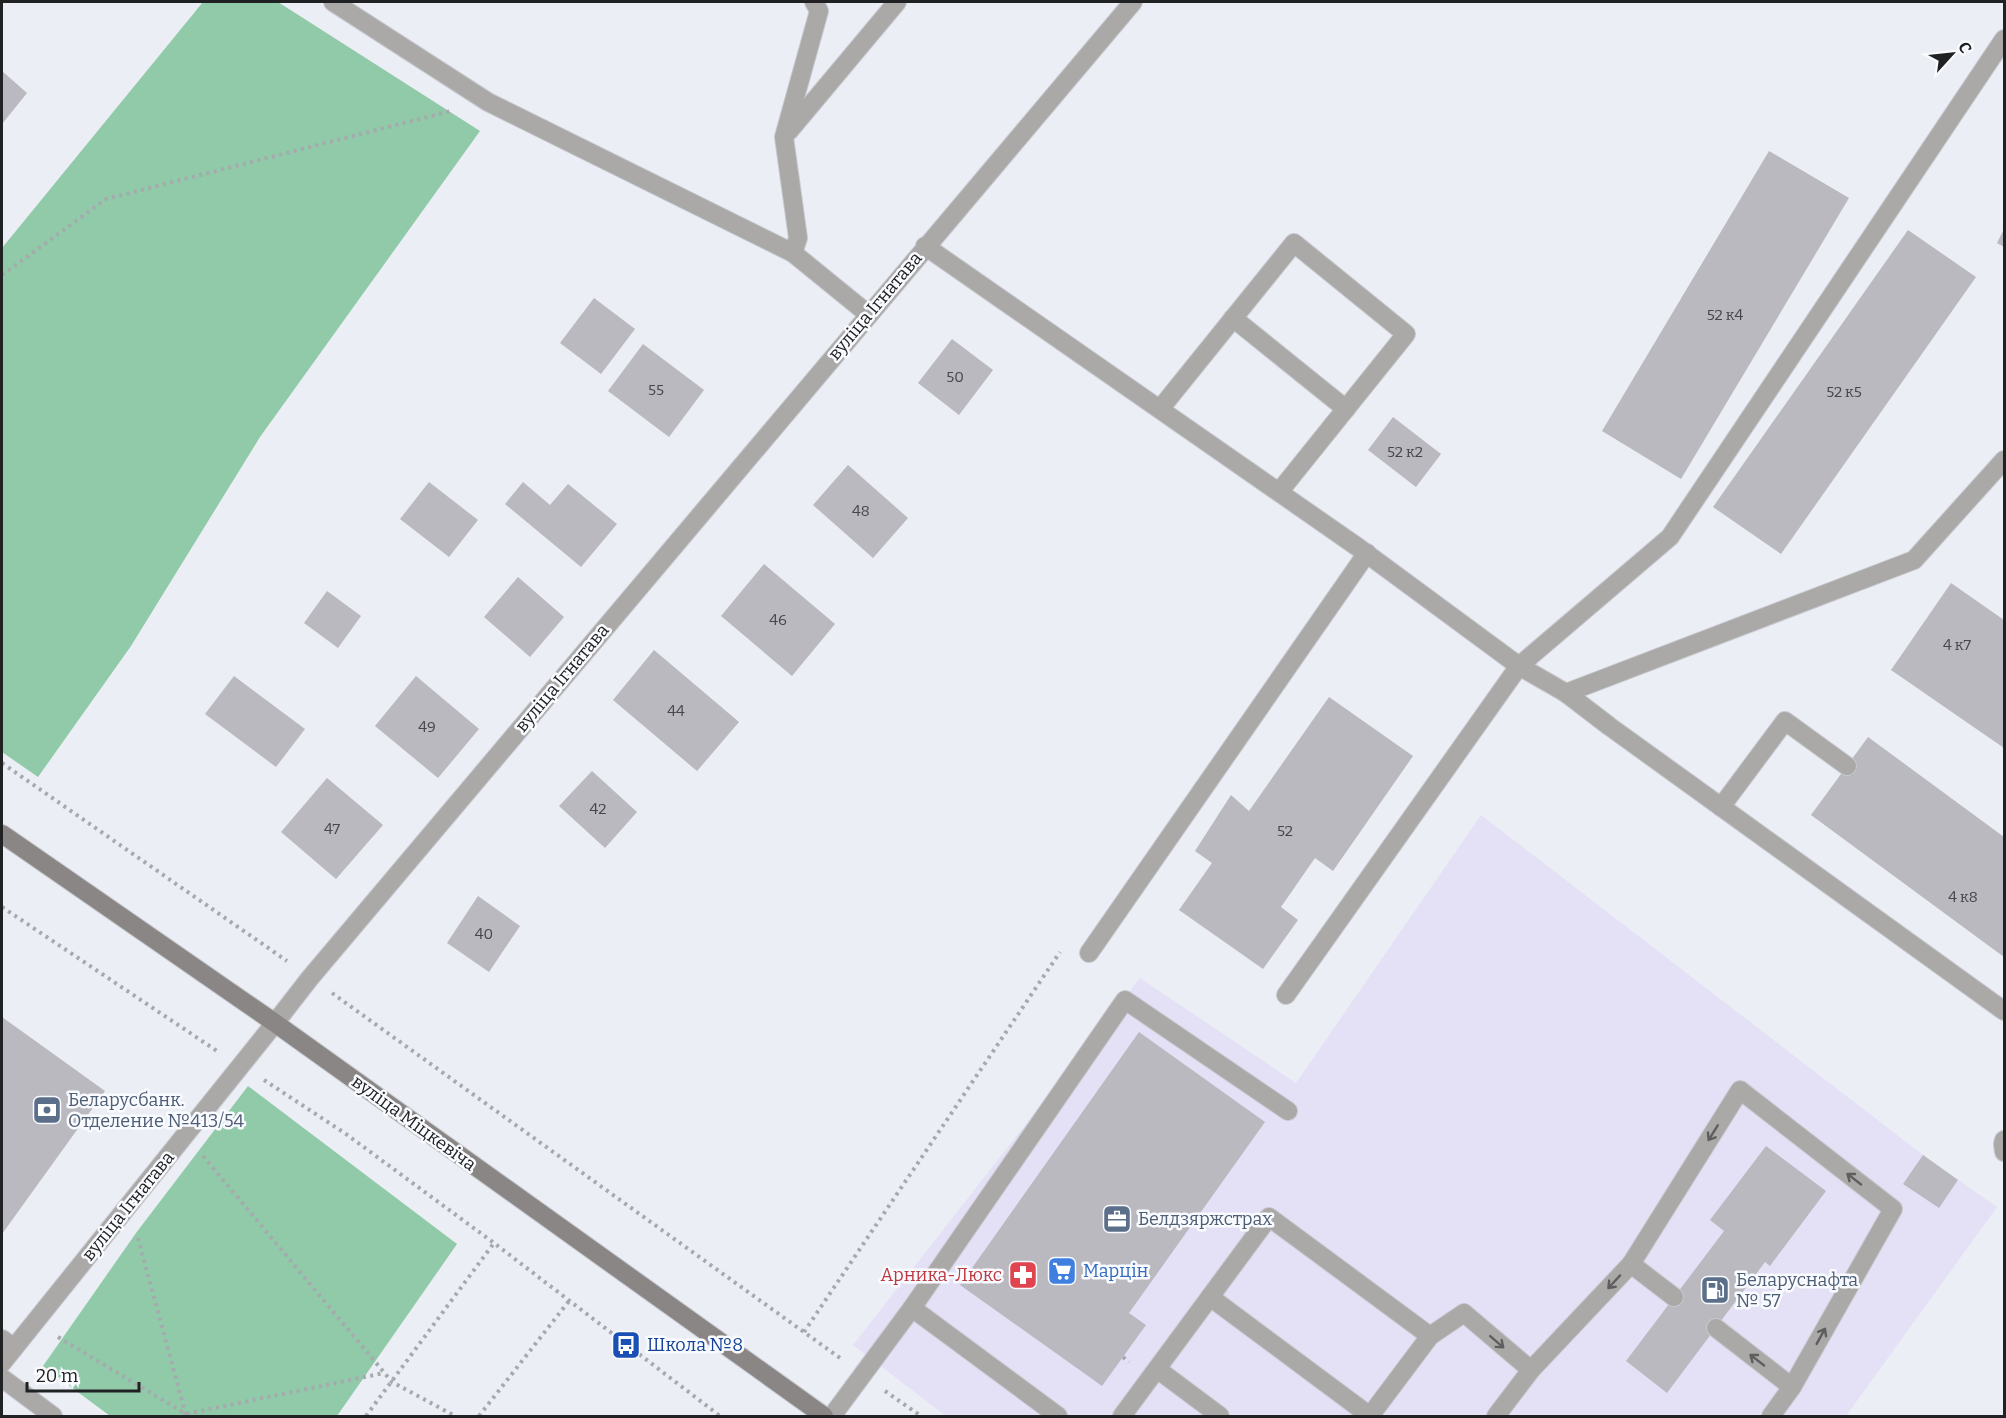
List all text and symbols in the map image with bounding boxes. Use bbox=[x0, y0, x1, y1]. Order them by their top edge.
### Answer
north arrow bbox=[1922, 24, 1982, 84]
text: С bbox=[1954, 39, 1976, 56]
street label: вуліца Ігнатава bbox=[823, 247, 927, 365]
house number: 52 к4 bbox=[1707, 306, 1743, 324]
house number: 50 bbox=[946, 368, 964, 386]
house number: 55 bbox=[648, 381, 664, 399]
house number: 52 к5 bbox=[1826, 383, 1862, 401]
house number: 52 к2 bbox=[1387, 443, 1423, 461]
house number: 48 bbox=[852, 502, 870, 520]
house number: 46 bbox=[769, 611, 787, 629]
street label: вуліца Ігнатава bbox=[510, 619, 614, 737]
house number: 4 к7 bbox=[1943, 636, 1972, 654]
house number: 44 bbox=[667, 702, 685, 720]
house number: 49 bbox=[418, 718, 436, 736]
house number: 42 bbox=[590, 800, 606, 818]
house number: 47 bbox=[324, 820, 341, 838]
house number: 52 bbox=[1277, 822, 1293, 840]
house number: 4 к8 bbox=[1948, 888, 1978, 906]
house number: 40 bbox=[475, 925, 493, 943]
street label: вуліца Міцкевіча bbox=[347, 1070, 481, 1176]
place label: Беларусбанк. Отделение №413/54 bbox=[68, 1089, 245, 1132]
bank icon: Беларусбанк. Отделение №413/54 bbox=[31, 1094, 63, 1126]
one-way arrow bbox=[1707, 1124, 1719, 1141]
street label: вуліца Ігнатава bbox=[77, 1147, 179, 1265]
one-way arrow bbox=[1846, 1172, 1862, 1185]
office icon: Белдзяржстрах bbox=[1101, 1203, 1133, 1235]
place label: Белдзяржстрах bbox=[1138, 1208, 1272, 1230]
supermarket icon: Марцін bbox=[1046, 1255, 1078, 1287]
pharmacy icon: Арника-Люкс bbox=[1007, 1259, 1039, 1291]
place label: Марцін bbox=[1083, 1260, 1149, 1282]
place label: Арника-Люкс bbox=[881, 1264, 1002, 1286]
place label: Беларуснафта № 57 bbox=[1736, 1269, 1858, 1312]
one-way arrow bbox=[1607, 1274, 1621, 1289]
fuel station icon: Беларуснафта № 57 bbox=[1699, 1274, 1731, 1306]
one-way arrow bbox=[1815, 1328, 1827, 1345]
bus stop icon: Школа №8 bbox=[610, 1329, 642, 1361]
place label: Школа №8 bbox=[647, 1334, 743, 1356]
one-way arrow bbox=[1489, 1335, 1505, 1348]
one-way arrow bbox=[1750, 1354, 1766, 1367]
scale bar bbox=[27, 1355, 140, 1393]
text: 20 m bbox=[36, 1365, 78, 1387]

